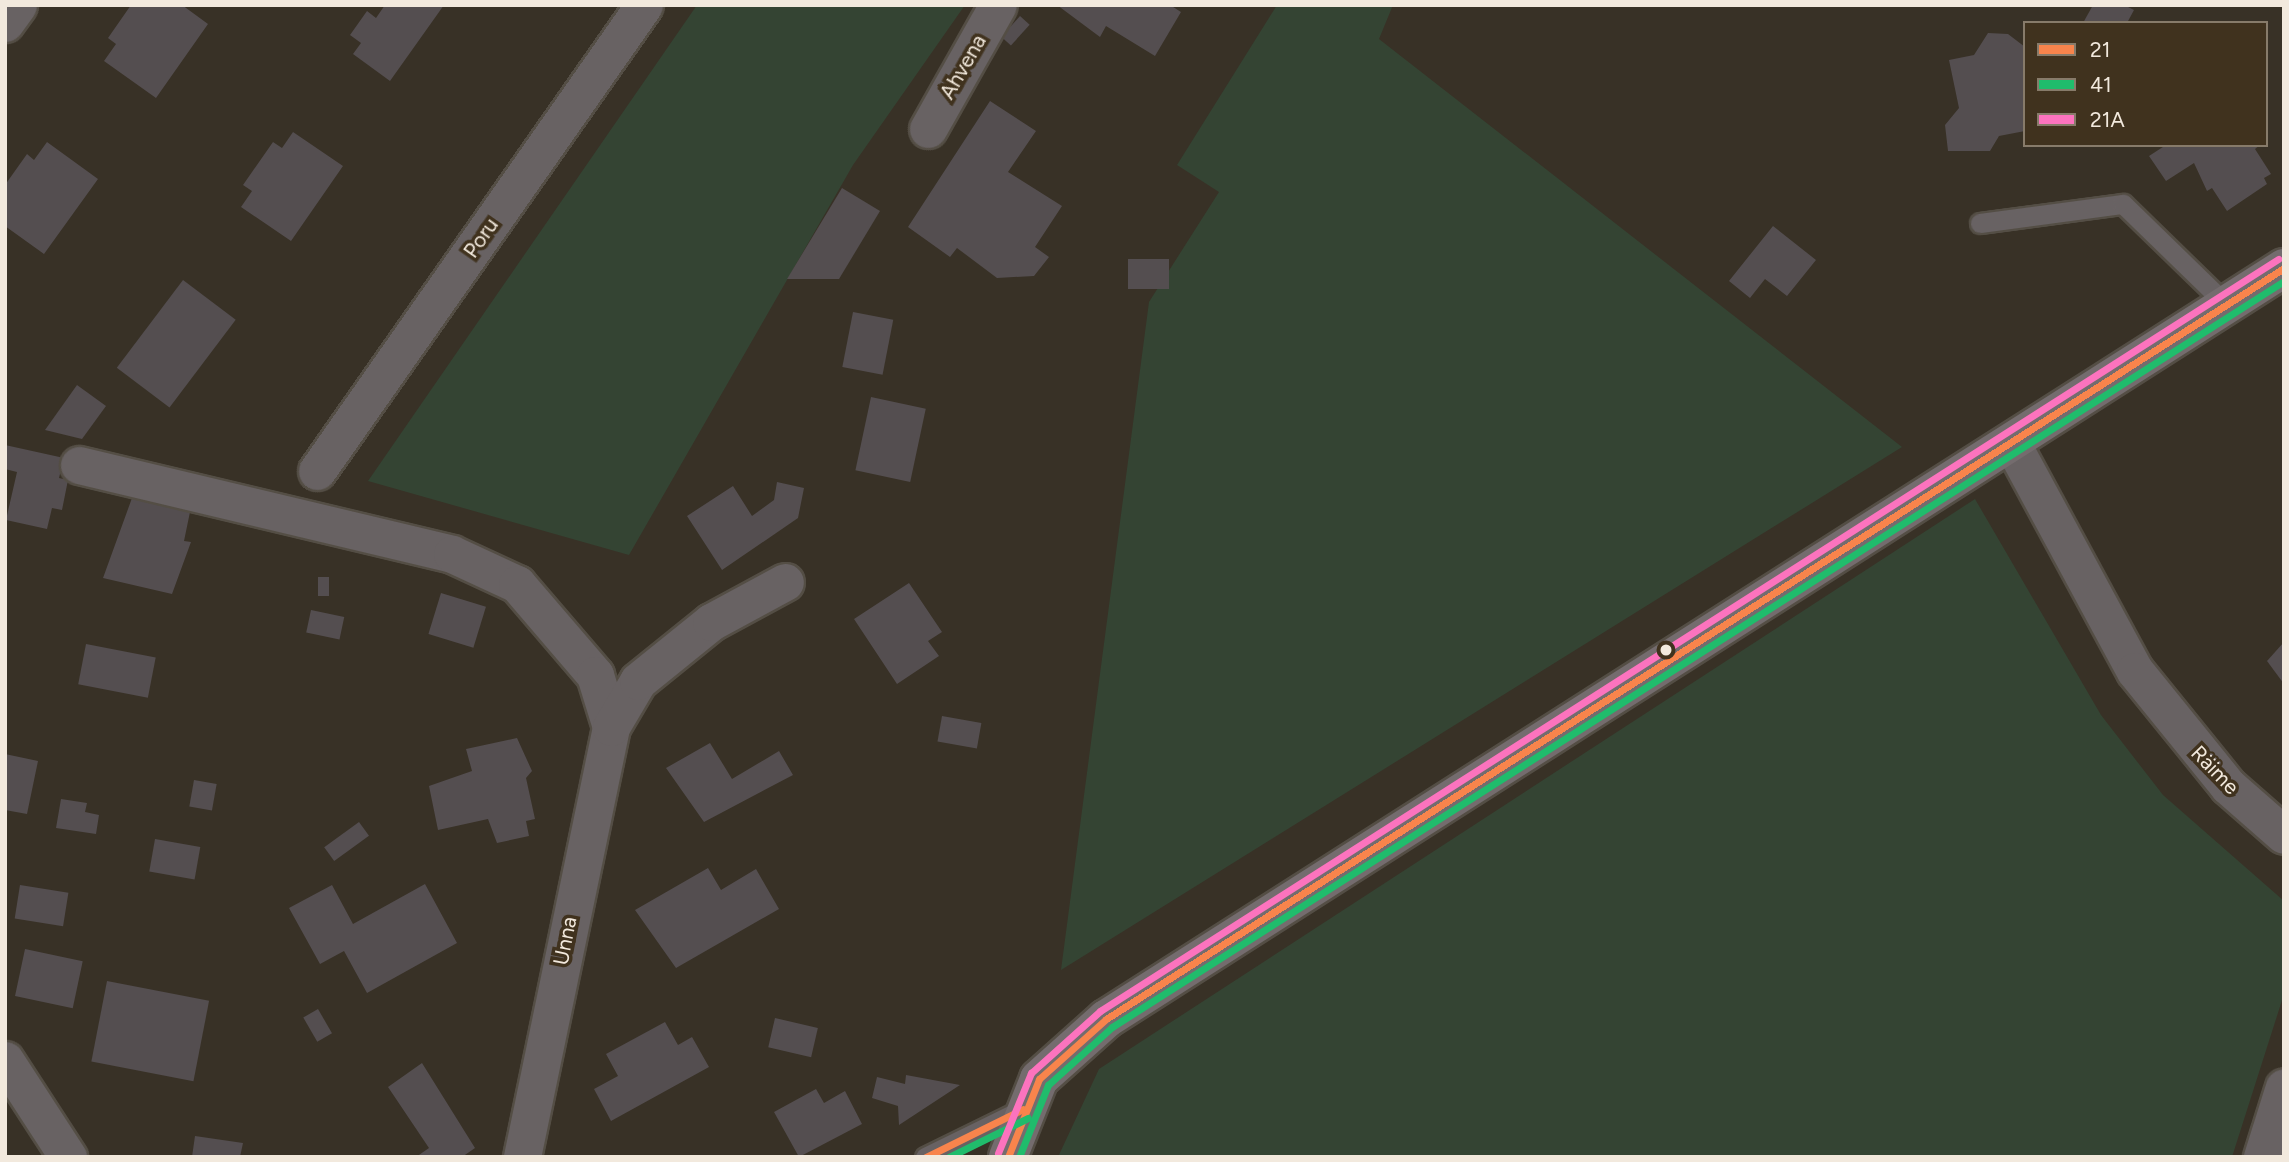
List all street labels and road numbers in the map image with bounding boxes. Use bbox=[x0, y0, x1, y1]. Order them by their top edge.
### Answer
street label: Ahvena bbox=[935, 30, 991, 104]
street label: Poru bbox=[458, 213, 504, 263]
street label: Räime bbox=[2186, 740, 2244, 800]
street label: Unna bbox=[548, 915, 582, 967]

